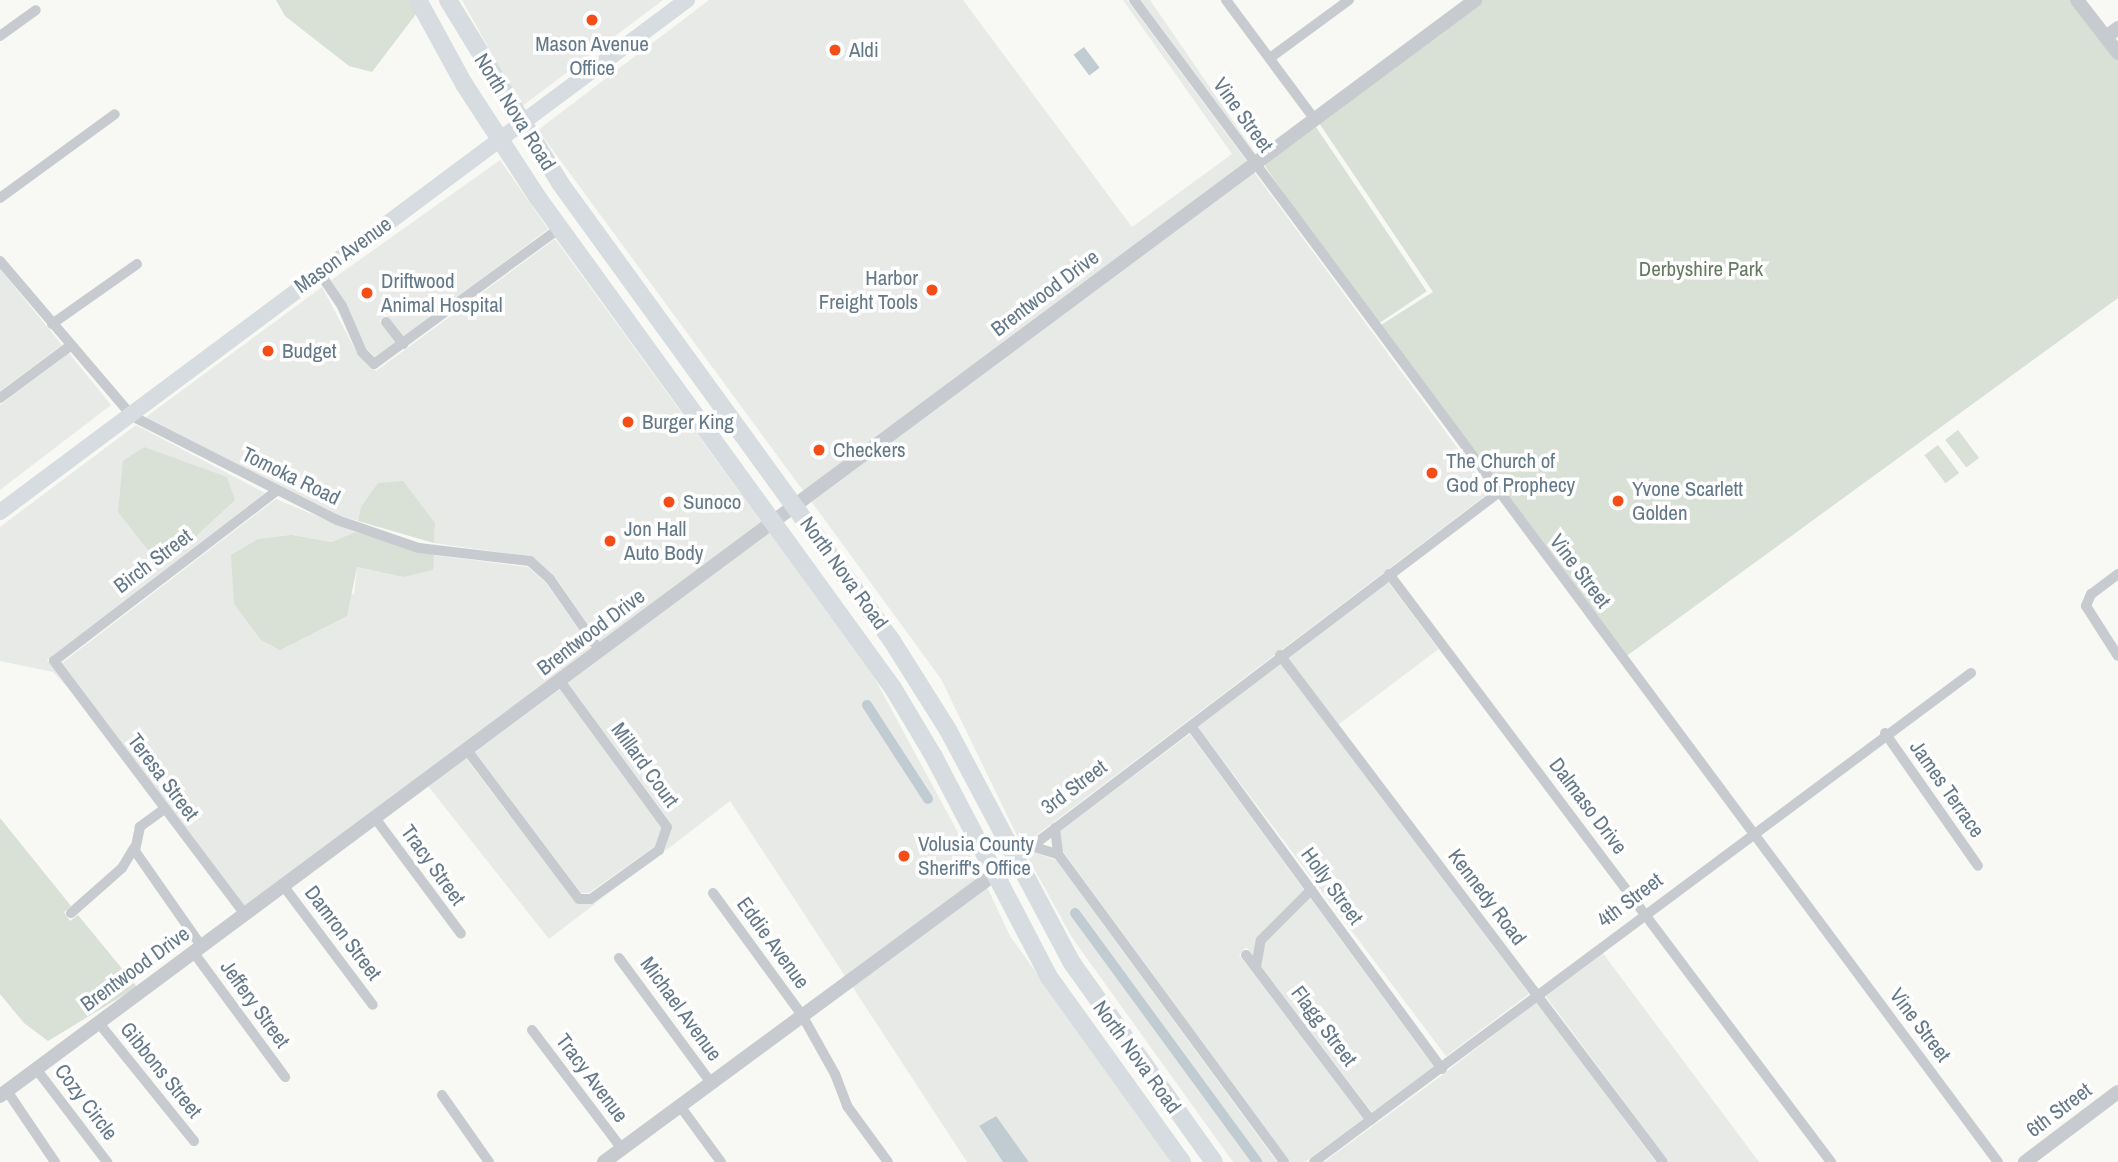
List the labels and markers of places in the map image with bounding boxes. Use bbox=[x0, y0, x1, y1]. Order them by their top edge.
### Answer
marker: Mason Avenue Office bbox=[584, 12, 600, 28]
place label: Mason Avenue Office bbox=[535, 31, 649, 81]
place label: Aldi bbox=[849, 37, 879, 63]
marker: Aldi bbox=[827, 42, 843, 58]
place label: Harbor Freight Tools bbox=[818, 265, 918, 315]
place label: Driftwood Animal Hospital bbox=[381, 268, 503, 318]
marker: Harbor Freight Tools bbox=[924, 282, 940, 298]
marker: Driftwood Animal Hospital bbox=[359, 285, 375, 301]
place label: Budget bbox=[282, 338, 337, 364]
marker: Budget bbox=[260, 343, 276, 359]
place label: Burger King bbox=[642, 409, 734, 435]
marker: Burger King bbox=[620, 414, 636, 430]
place label: Checkers bbox=[833, 437, 906, 463]
marker: Checkers bbox=[811, 442, 827, 458]
place label: The Church of God of Prophecy bbox=[1446, 448, 1575, 498]
marker: The Church of God of Prophecy bbox=[1424, 465, 1440, 481]
place label: Yvone Scarlett Golden bbox=[1632, 476, 1743, 526]
place label: Sunoco bbox=[683, 489, 741, 515]
marker: Yvone Scarlett Golden bbox=[1610, 493, 1626, 509]
marker: Sunoco bbox=[661, 494, 677, 510]
place label: Jon Hall Auto Body bbox=[624, 516, 703, 566]
marker: Jon Hall Auto Body bbox=[602, 533, 618, 549]
place label: Volusia County Sheriff's Office bbox=[918, 831, 1034, 881]
marker: Volusia County Sheriff's Office bbox=[896, 848, 912, 864]

